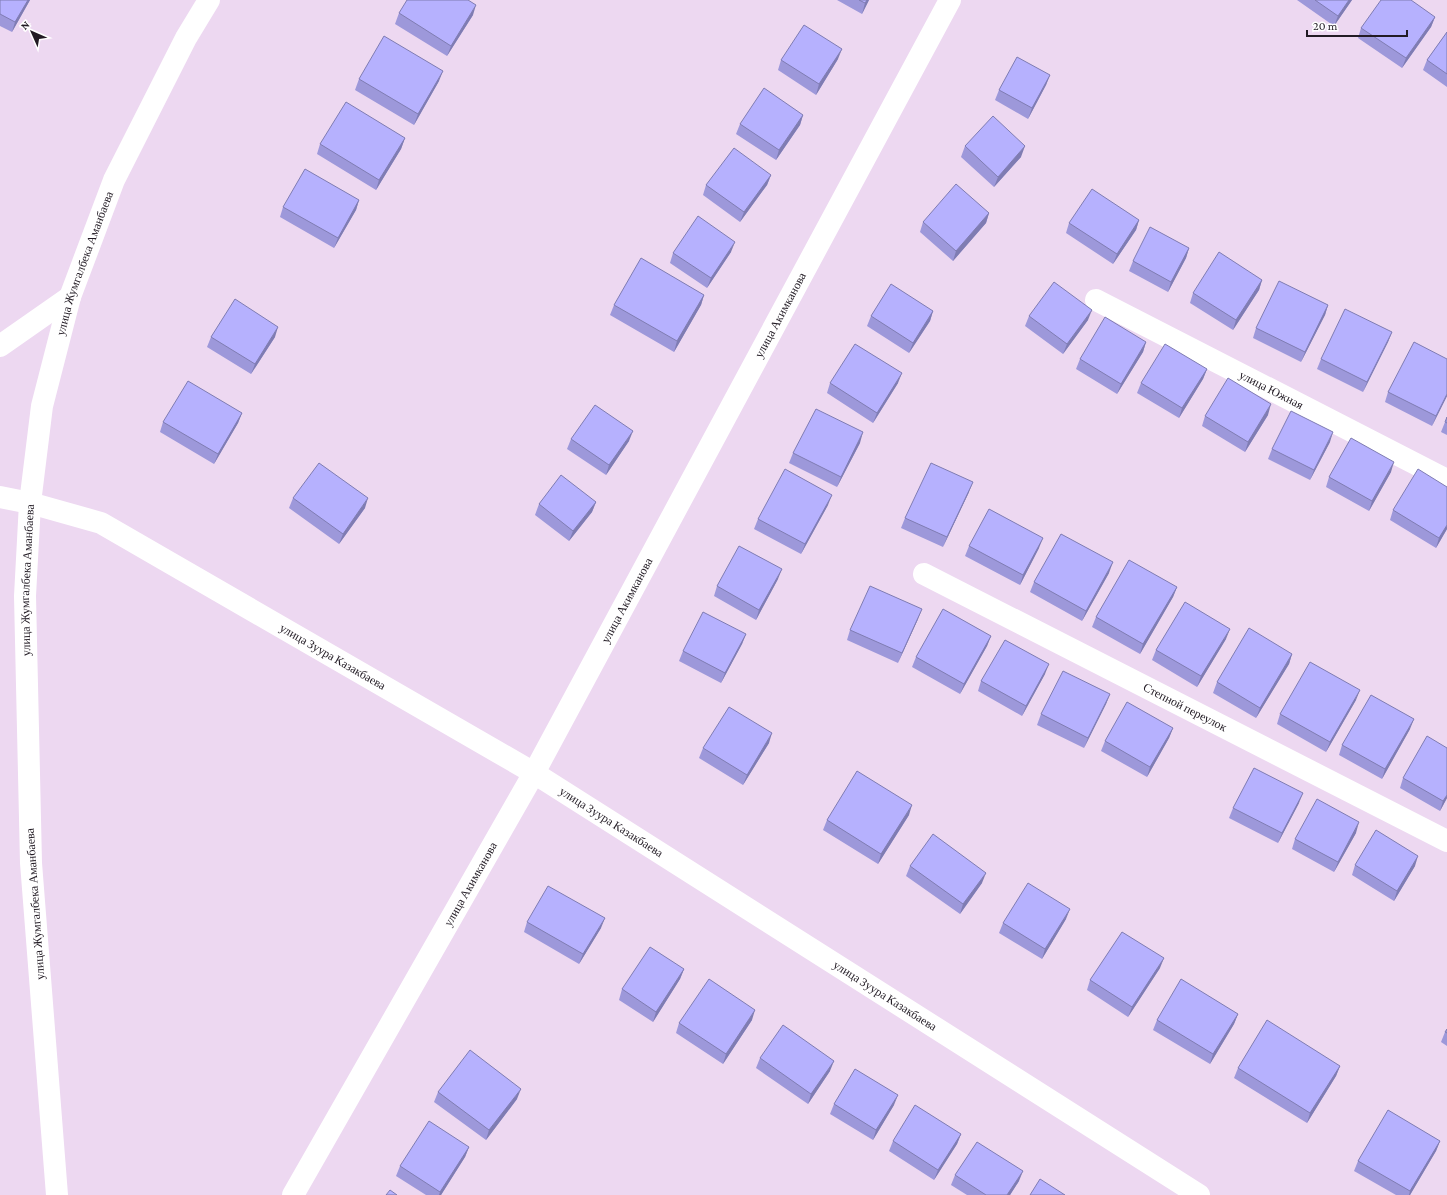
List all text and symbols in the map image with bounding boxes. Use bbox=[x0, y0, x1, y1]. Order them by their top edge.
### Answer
north arrow bbox=[12, 12, 52, 52]
scale bar bbox=[1307, 12, 1407, 38]
text: N bbox=[18, 18, 32, 32]
text: 20 m bbox=[1313, 19, 1338, 33]
street label: улица Жумгалбека Аманбаева bbox=[53, 189, 116, 337]
street label: улица Акимканова bbox=[752, 269, 809, 360]
street label: улица Южная bbox=[1237, 368, 1306, 412]
street label: улица Жумгалбека Аманбаева bbox=[18, 503, 37, 656]
street label: улица Акимканова bbox=[598, 555, 656, 645]
street label: улица Зуура Казакбаева bbox=[277, 621, 389, 693]
street label: Степной переулок bbox=[1141, 680, 1229, 734]
street label: улица Зуура Казакбаева bbox=[557, 784, 666, 861]
street label: улица Жумгалбека Аманбаева bbox=[23, 827, 47, 980]
street label: улица Акимканова bbox=[441, 839, 500, 929]
street label: улица Зуура Казакбаева bbox=[831, 958, 940, 1034]

